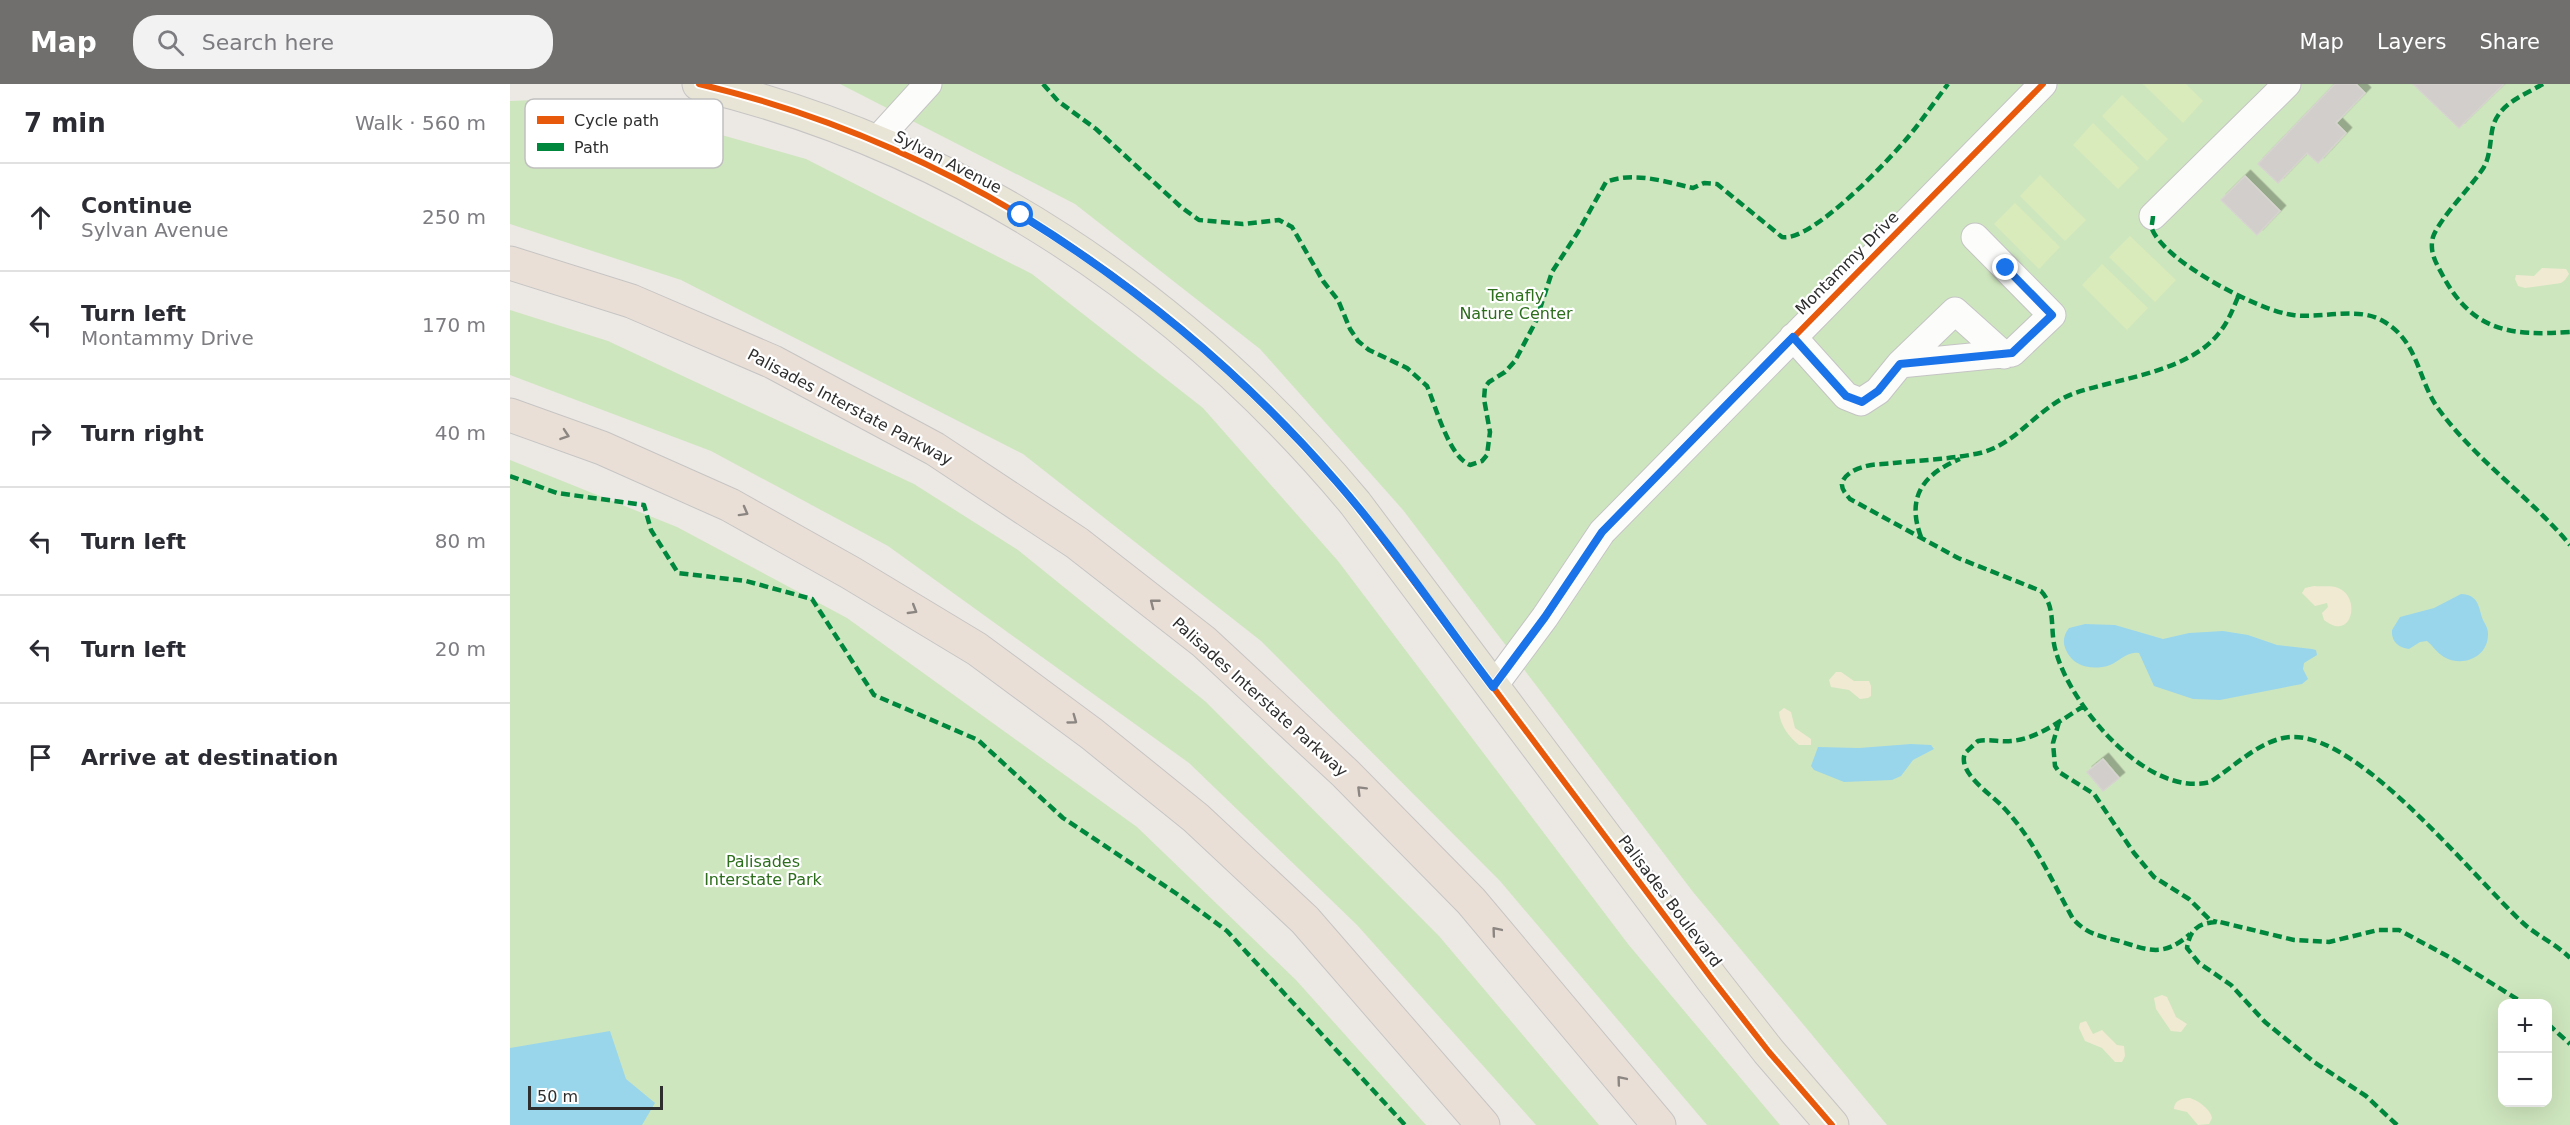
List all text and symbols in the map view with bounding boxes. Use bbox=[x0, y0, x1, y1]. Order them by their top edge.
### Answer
search box bbox=[133, 15, 553, 69]
text: Map bbox=[30, 26, 97, 59]
icon: search bbox=[154, 26, 187, 59]
text: Search here bbox=[202, 30, 334, 55]
text: Map bbox=[2300, 30, 2344, 54]
text: Layers bbox=[2377, 30, 2446, 54]
text: Share bbox=[2479, 30, 2540, 54]
legend bbox=[525, 99, 723, 168]
text: 7 min bbox=[24, 108, 106, 138]
text: Walk · 560 m bbox=[355, 111, 486, 135]
text: Cycle path bbox=[574, 111, 659, 130]
street label: Sylvan Avenue bbox=[891, 127, 1005, 197]
text: Path bbox=[574, 138, 609, 157]
text: Continue bbox=[81, 193, 192, 218]
icon: ahead bbox=[24, 201, 57, 234]
route start bbox=[1007, 201, 1033, 227]
text: 250 m bbox=[422, 205, 486, 229]
street label: Montammy Drive bbox=[1791, 207, 1903, 319]
text: Sylvan Avenue bbox=[81, 218, 229, 242]
route end bbox=[1992, 254, 2018, 280]
park label: Tenafly Nature Center bbox=[1459, 286, 1573, 323]
text: Turn left bbox=[81, 301, 186, 326]
icon: left bbox=[24, 309, 57, 342]
text: 170 m bbox=[422, 313, 486, 337]
text: Montammy Drive bbox=[81, 326, 254, 350]
street label: Palisades Interstate Parkway bbox=[744, 345, 956, 469]
icon: right bbox=[24, 417, 57, 450]
text: Turn right bbox=[81, 421, 204, 446]
text: 40 m bbox=[435, 421, 486, 445]
one-way arrow bbox=[559, 427, 570, 440]
one-way arrow bbox=[738, 505, 748, 517]
icon: left bbox=[24, 525, 57, 558]
text: Turn left bbox=[81, 529, 186, 554]
text: 80 m bbox=[435, 529, 486, 553]
one-way arrow bbox=[1150, 600, 1161, 611]
one-way arrow bbox=[907, 603, 917, 615]
street label: Palisades Interstate Parkway bbox=[1168, 613, 1352, 781]
icon: left bbox=[24, 633, 57, 666]
text: Turn left bbox=[81, 637, 186, 662]
text: 20 m bbox=[435, 637, 486, 661]
one-way arrow bbox=[1067, 713, 1078, 724]
icon: arrive bbox=[24, 741, 57, 774]
text: Arrive at destination bbox=[81, 745, 338, 770]
one-way arrow bbox=[1358, 786, 1369, 797]
street label: Palisades Boulevard bbox=[1614, 831, 1726, 971]
park label: Palisades Interstate Park bbox=[704, 852, 823, 889]
one-way arrow bbox=[1492, 927, 1503, 938]
map controls bbox=[2498, 999, 2552, 1107]
button: + bbox=[2498, 999, 2552, 1053]
button: − bbox=[2498, 1053, 2552, 1107]
one-way arrow bbox=[1617, 1076, 1628, 1087]
scale bar bbox=[528, 1083, 663, 1110]
text: 50 m bbox=[537, 1087, 578, 1106]

